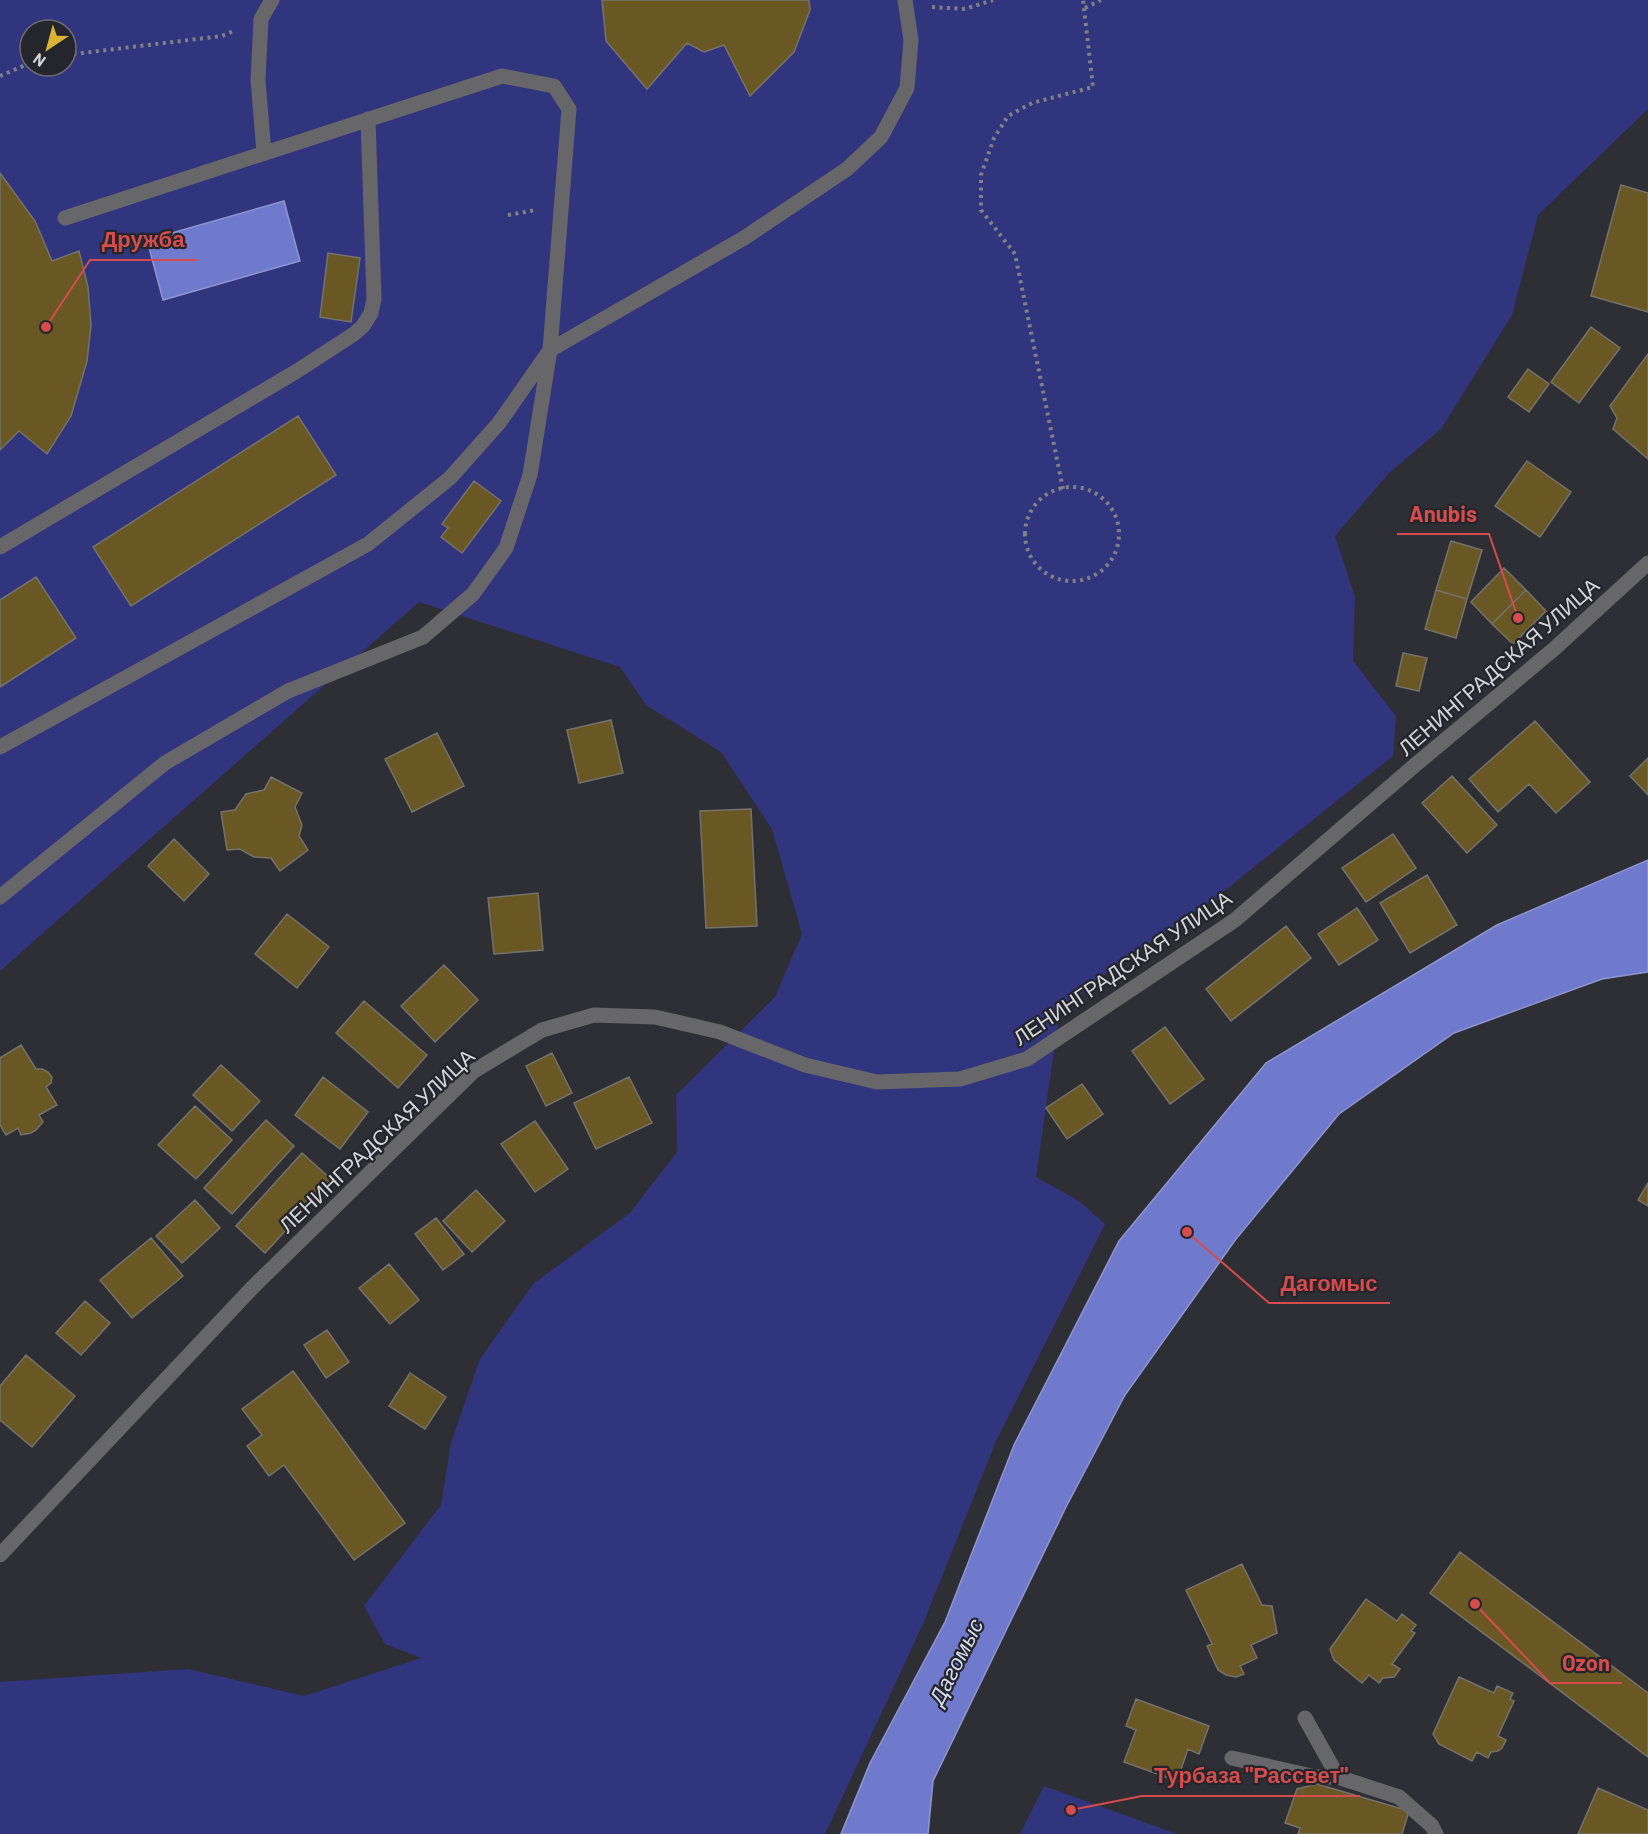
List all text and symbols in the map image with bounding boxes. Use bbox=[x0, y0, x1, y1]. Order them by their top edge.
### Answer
north arrow bbox=[18, 18, 78, 78]
text: N bbox=[29, 50, 49, 71]
callout: Дружба bbox=[90, 220, 197, 260]
text: Дружба bbox=[102, 225, 185, 252]
callout: Anubis bbox=[1397, 494, 1489, 534]
text: Anubis bbox=[1409, 500, 1477, 526]
street label: ЛЕНИНГРАДСКАЯ УЛИЦА bbox=[1392, 572, 1604, 760]
street label: ЛЕНИНГРАДСКАЯ УЛИЦА bbox=[1008, 885, 1236, 1049]
street label: ЛЕНИНГРАДСКАЯ УЛИЦА bbox=[273, 1043, 479, 1237]
callout: Дагомыс bbox=[1269, 1263, 1390, 1303]
text: Дагомыс bbox=[1280, 1269, 1378, 1296]
water label: Дагомыс bbox=[921, 1614, 989, 1711]
callout: Ozon bbox=[1550, 1643, 1622, 1683]
text: Ozon bbox=[1562, 1649, 1610, 1675]
callout: Турбаза "Рассвет" bbox=[1142, 1756, 1360, 1796]
text: Турбаза "Рассвет" bbox=[1154, 1761, 1348, 1788]

